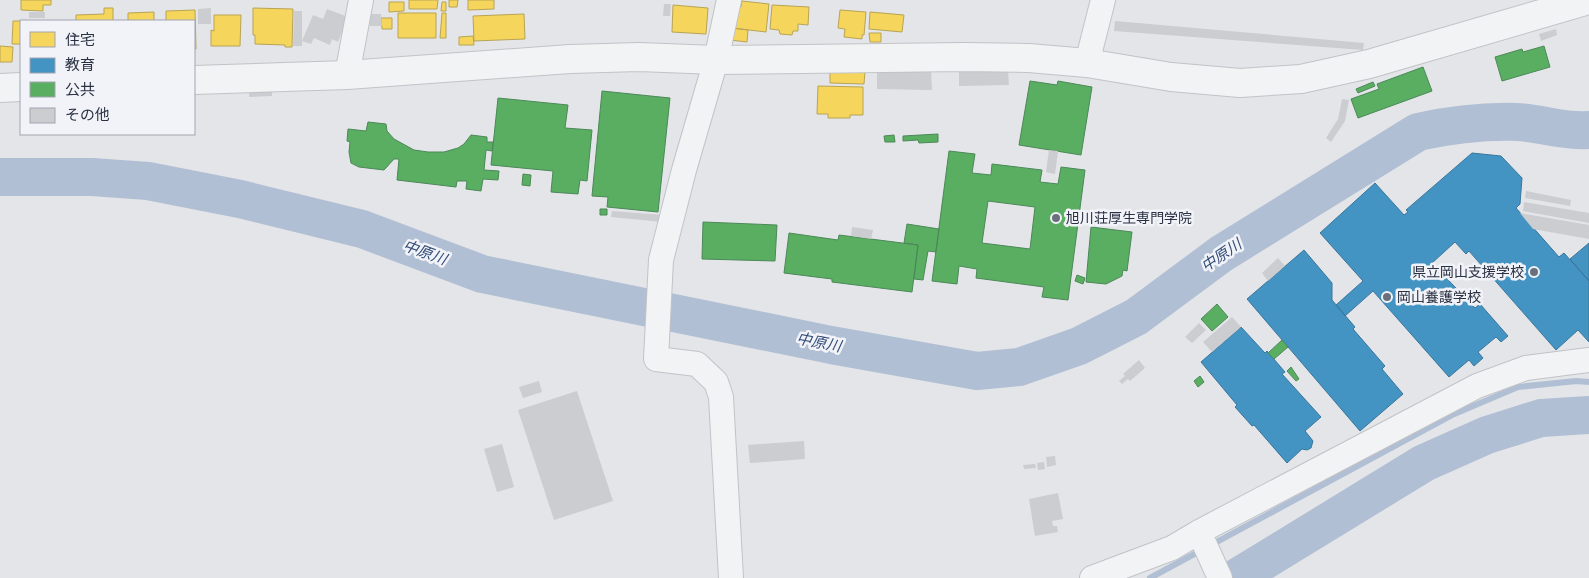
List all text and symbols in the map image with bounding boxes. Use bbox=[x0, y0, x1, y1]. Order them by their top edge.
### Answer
legend bbox=[20, 20, 195, 135]
text: 住宅 bbox=[65, 31, 95, 48]
text: 教育 bbox=[65, 56, 95, 73]
text: 公共 bbox=[65, 81, 95, 98]
text: その他 bbox=[65, 106, 110, 123]
place label: 旭川荘厚生専門学院 bbox=[1066, 210, 1192, 226]
marker: 旭川荘厚生専門学院 bbox=[1050, 212, 1062, 224]
water label: 中原川 bbox=[1198, 234, 1246, 275]
water label: 中原川 bbox=[401, 236, 451, 268]
place label: 県立岡山支援学校 bbox=[1412, 264, 1524, 280]
marker: 県立岡山支援学校 bbox=[1528, 266, 1540, 278]
place label: 岡山養護学校 bbox=[1397, 289, 1481, 305]
marker: 岡山養護学校 bbox=[1381, 291, 1393, 303]
water label: 中原川 bbox=[795, 329, 845, 355]

